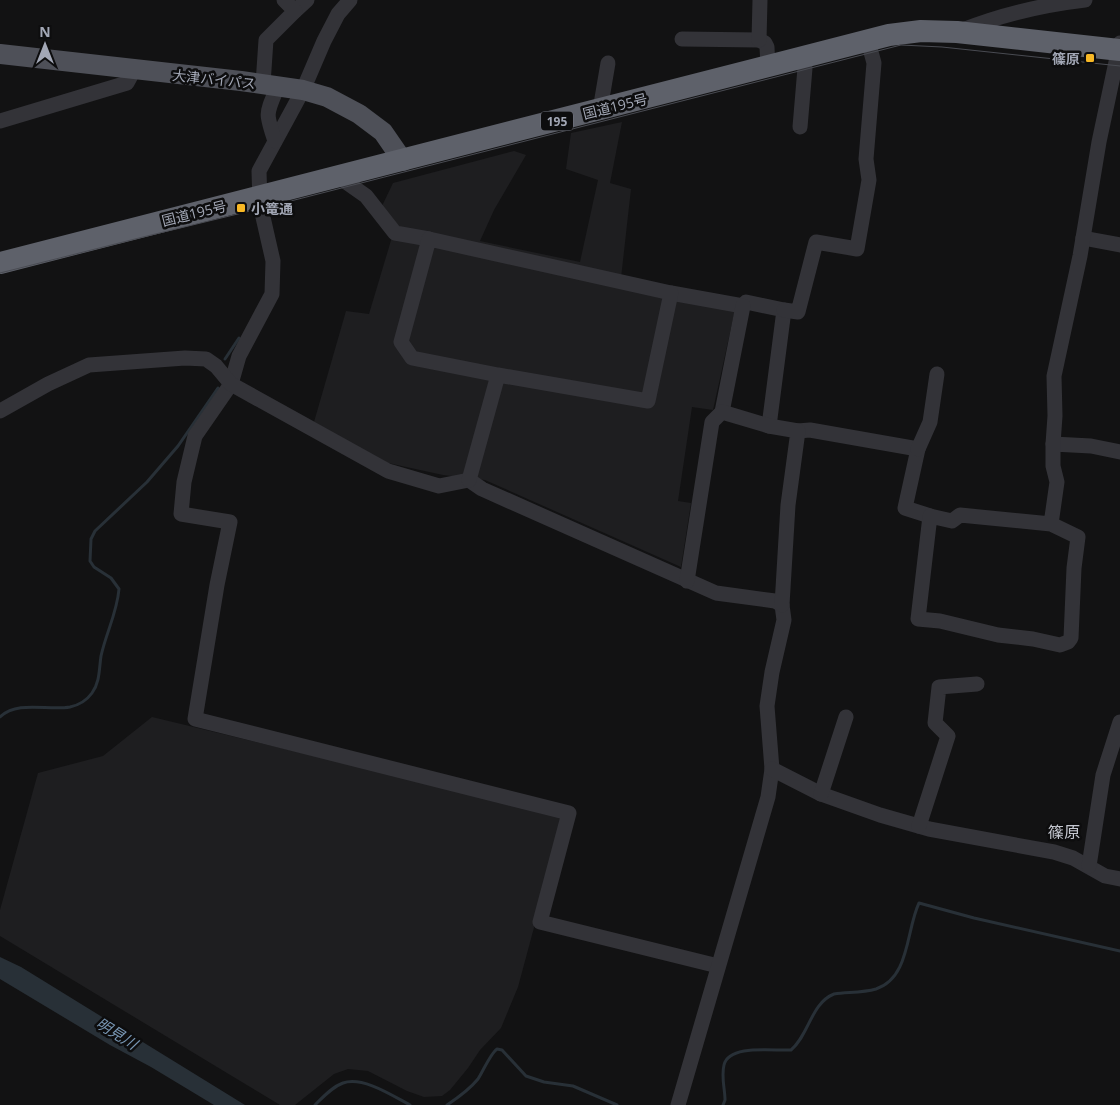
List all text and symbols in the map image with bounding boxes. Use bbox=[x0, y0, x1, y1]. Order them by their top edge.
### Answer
north arrow bbox=[20, 20, 70, 70]
text: N bbox=[39, 22, 51, 41]
place label: 篠原 bbox=[1052, 49, 1080, 68]
marker: 篠原 bbox=[1084, 52, 1096, 64]
street label: 大津バイパス bbox=[171, 65, 257, 93]
street label: 国道195号 bbox=[581, 89, 649, 123]
road number: 195 bbox=[541, 112, 573, 130]
street label: 国道195号 bbox=[160, 196, 228, 230]
place label: 小篭通 bbox=[251, 199, 293, 218]
marker: 小篭通 bbox=[235, 202, 247, 214]
district label: 篠原 bbox=[1048, 821, 1080, 843]
water label: 明見川 bbox=[93, 1013, 143, 1054]

